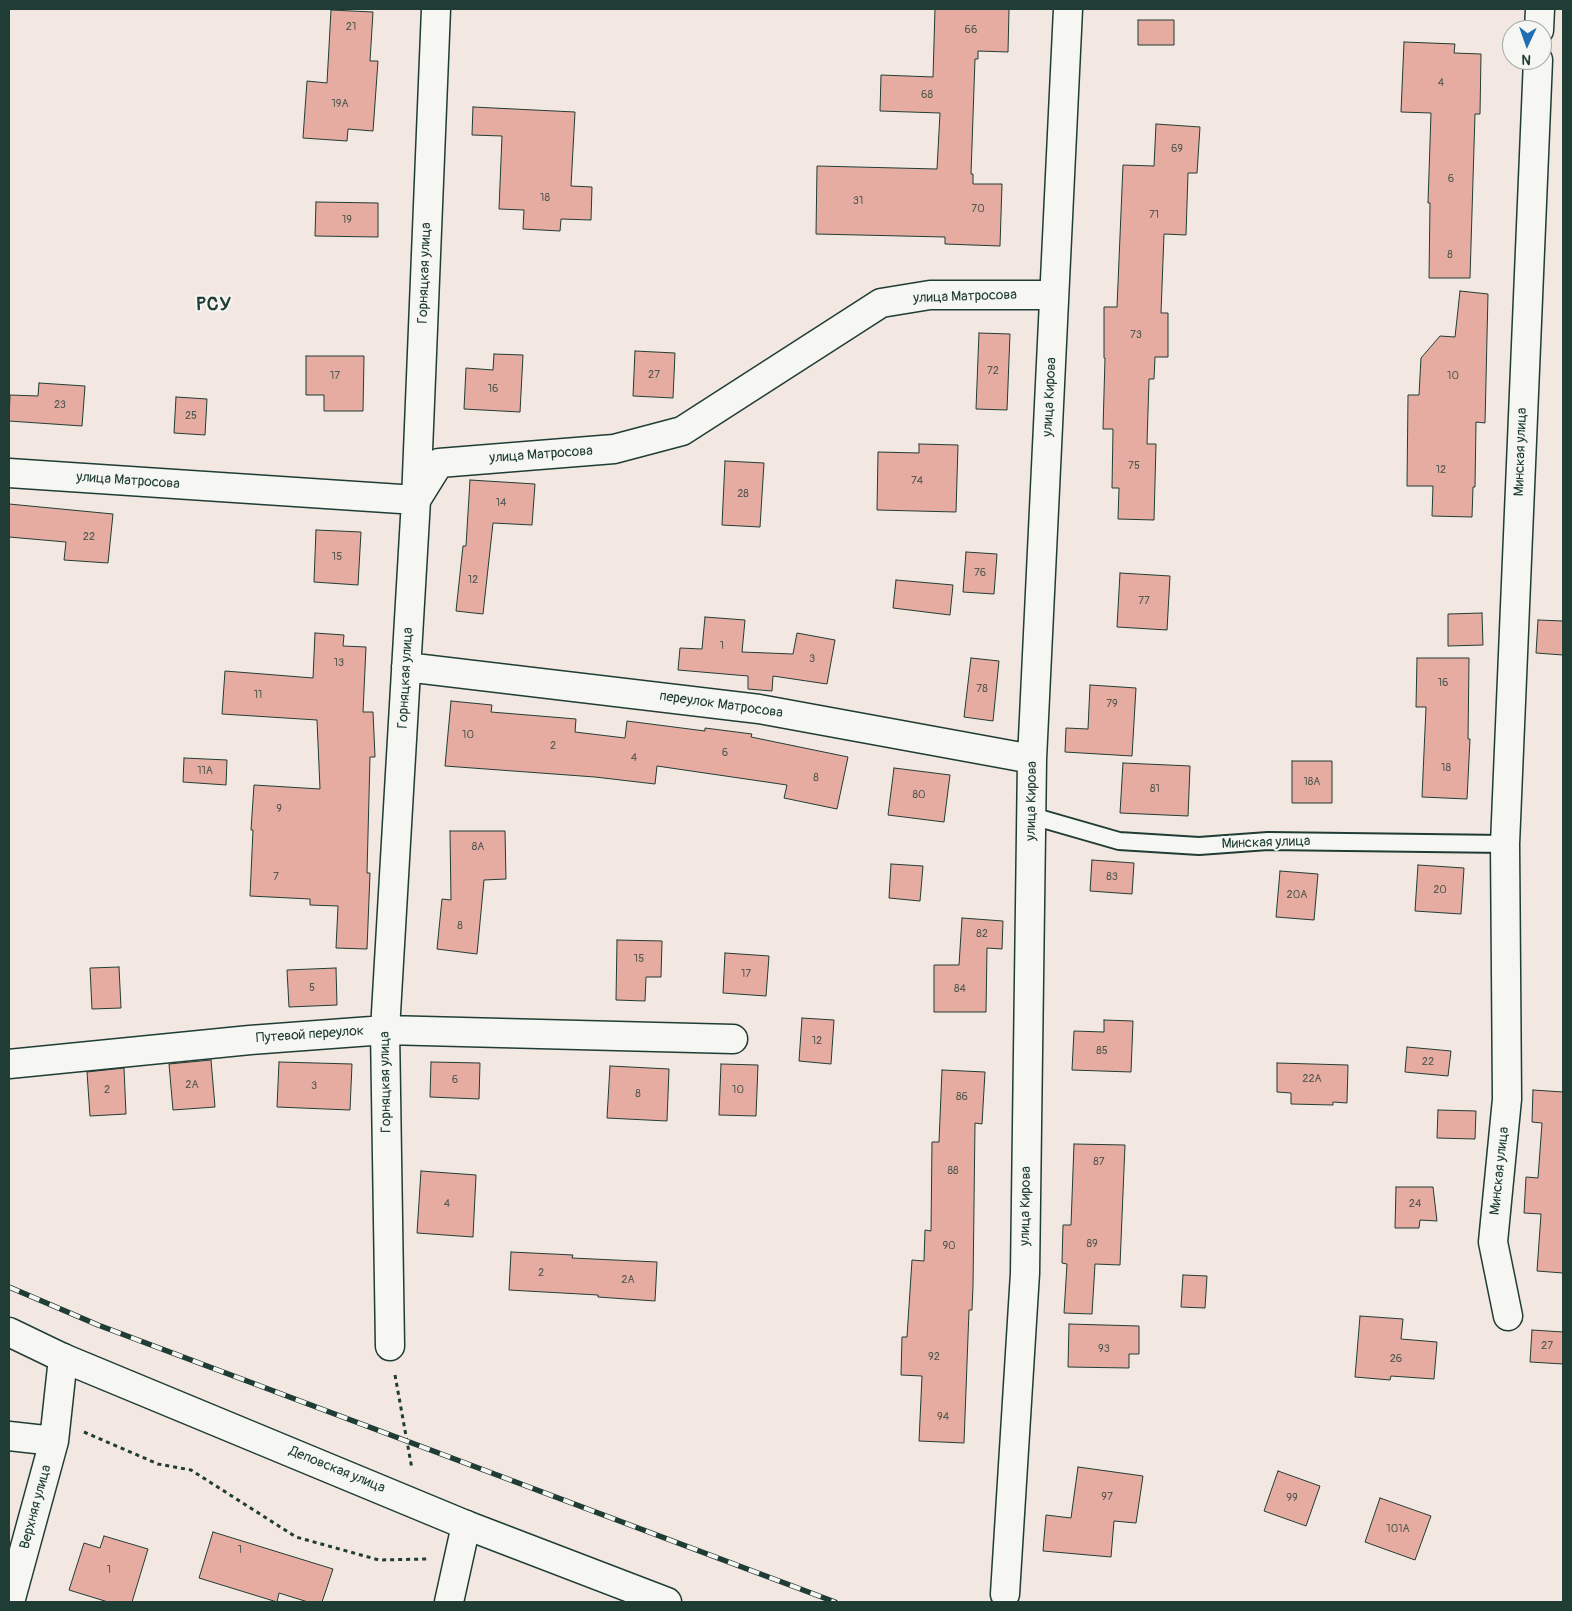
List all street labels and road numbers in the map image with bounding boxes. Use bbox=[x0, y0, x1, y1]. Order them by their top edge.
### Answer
street label: Горняцкая улица bbox=[415, 222, 435, 324]
street label: улица Матросова bbox=[913, 287, 1017, 307]
street label: улица Кирова bbox=[1040, 357, 1060, 437]
street label: Минская улица bbox=[1511, 407, 1531, 497]
street label: улица Матросова bbox=[489, 443, 593, 467]
street label: улица Матросова bbox=[76, 469, 180, 493]
street label: Горняцкая улица bbox=[395, 627, 417, 729]
street label: переулок Матросова bbox=[658, 688, 784, 722]
street label: улица Кирова bbox=[1023, 761, 1041, 841]
street label: Минская улица bbox=[1221, 833, 1311, 853]
street label: Путевой переулок bbox=[256, 1023, 364, 1047]
street label: Горняцкая улица bbox=[377, 1031, 395, 1133]
street label: Минская улица bbox=[1487, 1126, 1513, 1216]
street label: улица Кирова bbox=[1017, 1166, 1035, 1246]
street label: Деповская улица bbox=[286, 1443, 388, 1497]
street label: Верхняя улица bbox=[17, 1463, 55, 1551]

